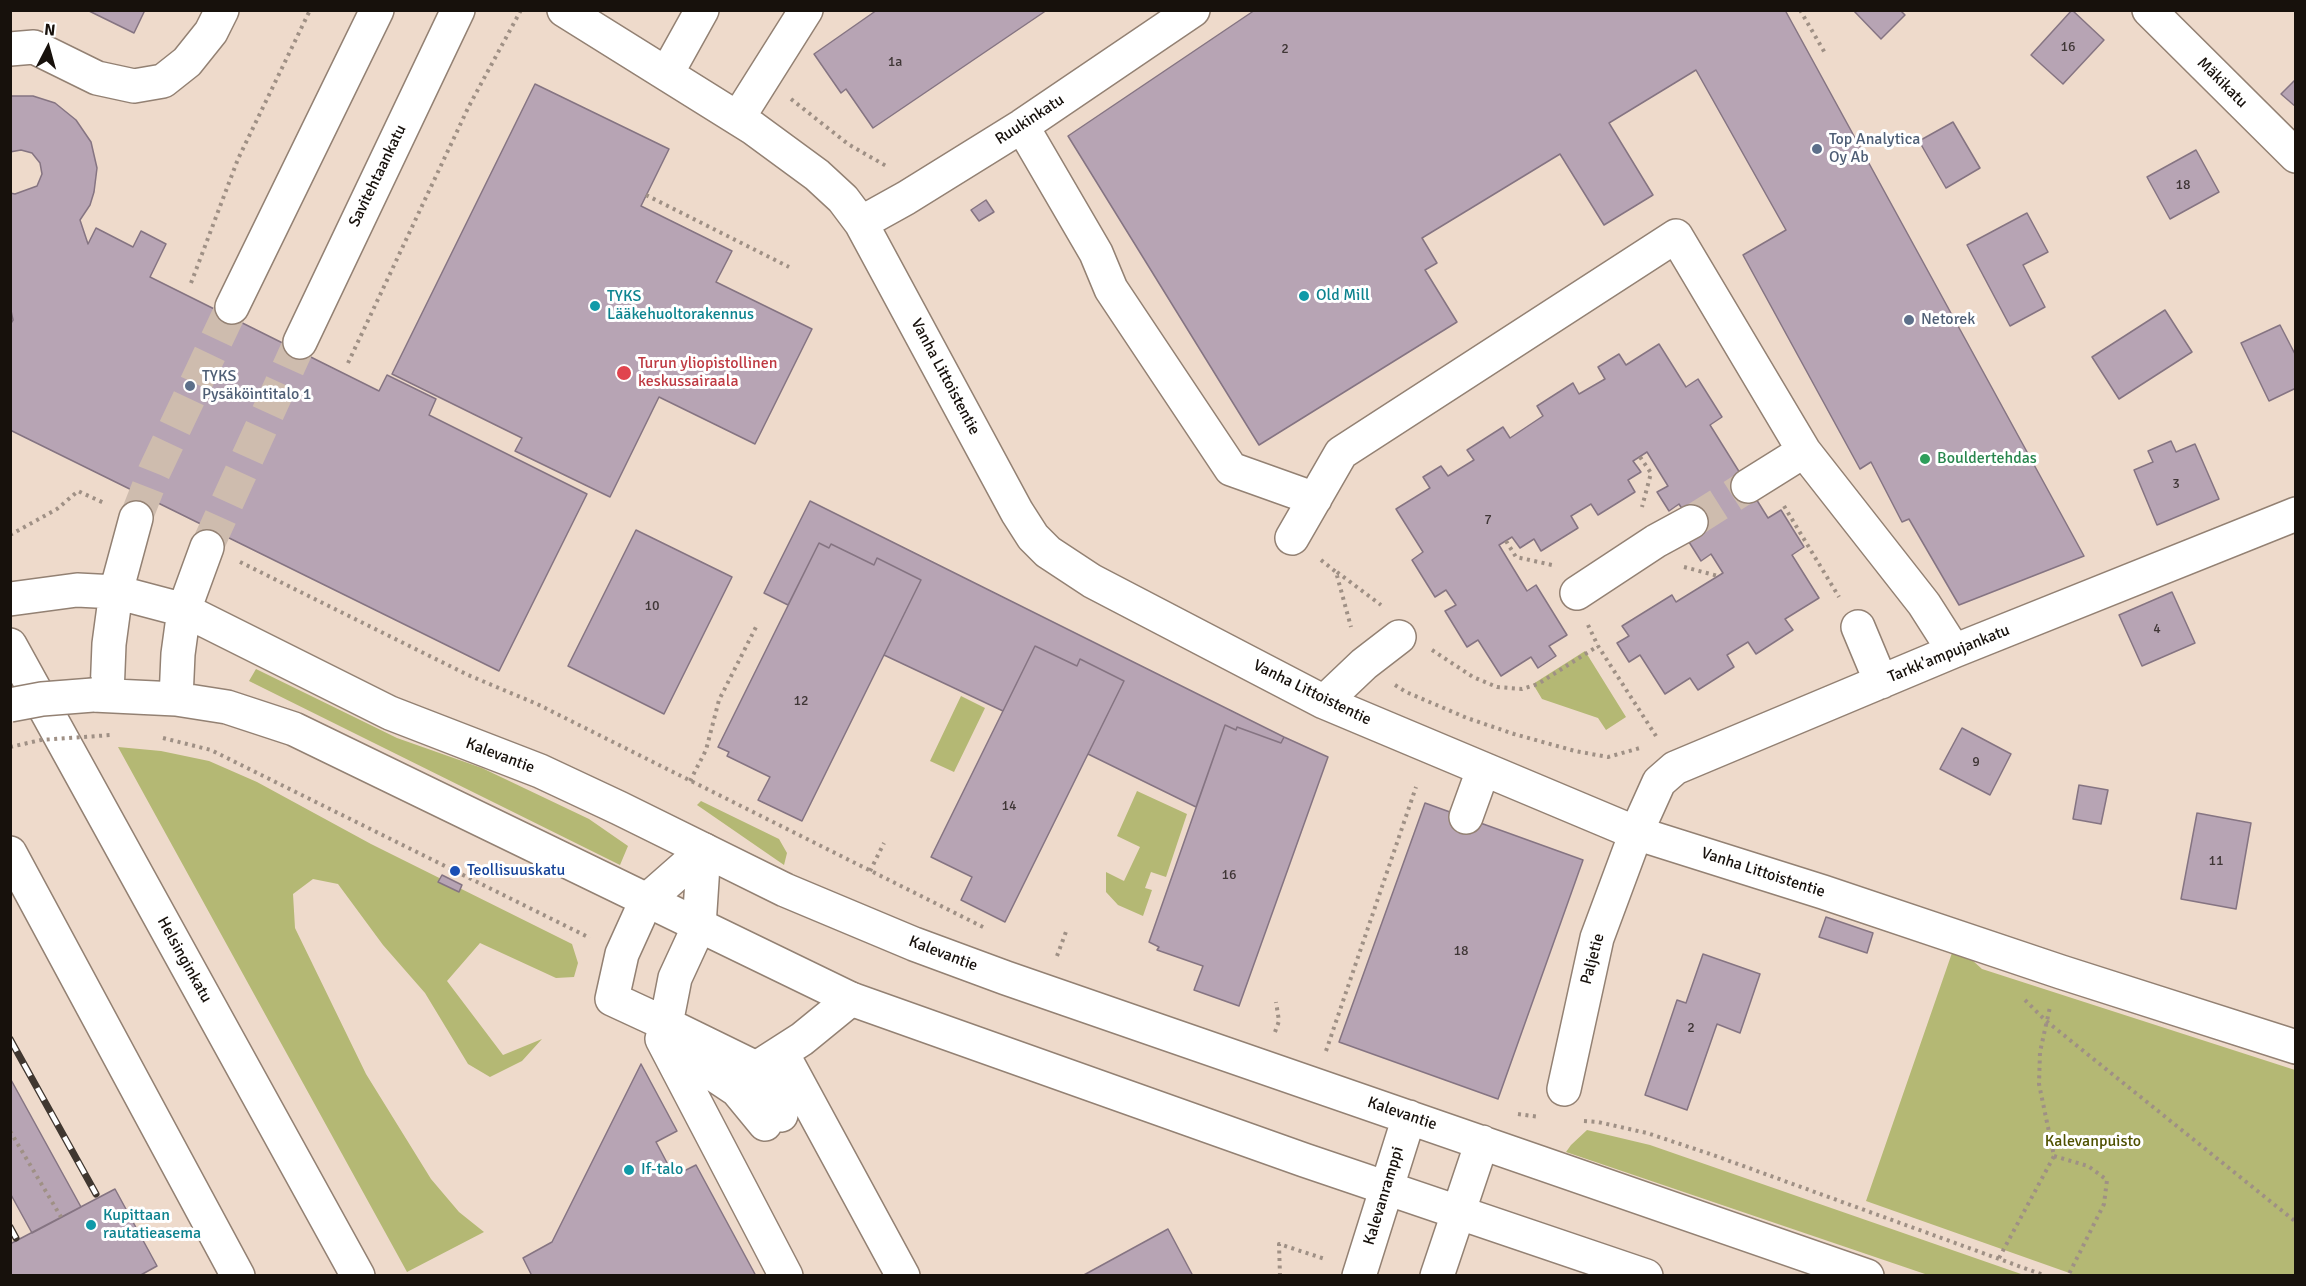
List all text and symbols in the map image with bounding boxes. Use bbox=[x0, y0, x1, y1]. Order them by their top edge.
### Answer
north arrow bbox=[18, 18, 78, 78]
text: N bbox=[43, 20, 56, 41]
house number: 16 bbox=[2060, 39, 2076, 55]
house number: 2 bbox=[1281, 41, 1289, 57]
house number: 1a bbox=[888, 54, 902, 70]
street label: Mäkikatu bbox=[2193, 54, 2251, 112]
street label: Ruukinkatu bbox=[992, 91, 1068, 149]
street label: Savitehtaankatu bbox=[345, 122, 411, 230]
place label: Top Analytica Oy Ab bbox=[1829, 130, 1920, 168]
marker: Top Analytica Oy Ab bbox=[1810, 142, 1824, 156]
house number: 18 bbox=[2175, 177, 2191, 193]
place label: Old Mill bbox=[1316, 286, 1370, 306]
place label: TYKS Lääkehuoltorakennus bbox=[607, 287, 754, 325]
marker: Old Mill bbox=[1297, 289, 1311, 303]
marker: TYKS Lääkehuoltorakennus bbox=[588, 299, 602, 313]
place label: Netorek bbox=[1921, 310, 1975, 330]
marker: Netorek bbox=[1902, 313, 1916, 327]
street label: Vanha Littoistentie bbox=[906, 316, 984, 438]
place label: Turun yliopistollinen keskussairaala bbox=[638, 354, 777, 392]
marker: Turun yliopistollinen keskussairaala bbox=[615, 364, 633, 382]
place label: TYKS Pysäköintitalo 1 bbox=[202, 367, 311, 405]
marker: TYKS Pysäköintitalo 1 bbox=[183, 379, 197, 393]
place label: Bouldertehdas bbox=[1937, 449, 2037, 469]
marker: Bouldertehdas bbox=[1918, 452, 1932, 466]
house number: 3 bbox=[2172, 476, 2180, 492]
house number: 7 bbox=[1484, 512, 1492, 528]
house number: 10 bbox=[644, 598, 660, 614]
street label: Tarkk'ampujankatu bbox=[1885, 621, 2013, 687]
house number: 4 bbox=[2153, 621, 2161, 637]
street label: Vanha Littoistentie bbox=[1250, 656, 1374, 730]
house number: 12 bbox=[793, 693, 809, 709]
street label: Kalevantie bbox=[463, 734, 537, 778]
house number: 9 bbox=[1972, 754, 1980, 770]
house number: 14 bbox=[1001, 798, 1017, 814]
street label: Vanha Littoistentie bbox=[1699, 844, 1827, 902]
house number: 11 bbox=[2208, 853, 2224, 869]
place label: Teollisuuskatu bbox=[467, 861, 565, 881]
marker: Teollisuuskatu bbox=[448, 864, 462, 878]
house number: 16 bbox=[1221, 867, 1237, 883]
street label: Helsinginkatu bbox=[152, 914, 216, 1006]
street label: Paljetie bbox=[1577, 931, 1609, 987]
street label: Kalevantie bbox=[906, 932, 980, 976]
house number: 18 bbox=[1453, 943, 1469, 959]
house number: 2 bbox=[1687, 1020, 1695, 1036]
street label: Kalevantie bbox=[1365, 1093, 1439, 1135]
park label: Kalevanpuisto bbox=[2045, 1132, 2141, 1152]
street label: Kalevanramppi bbox=[1360, 1144, 1408, 1248]
place label: If-talo bbox=[641, 1160, 683, 1180]
marker: If-talo bbox=[622, 1163, 636, 1177]
place label: Kupittaan rautatieasema bbox=[103, 1206, 201, 1244]
marker: Kupittaan rautatieasema bbox=[84, 1218, 98, 1232]

